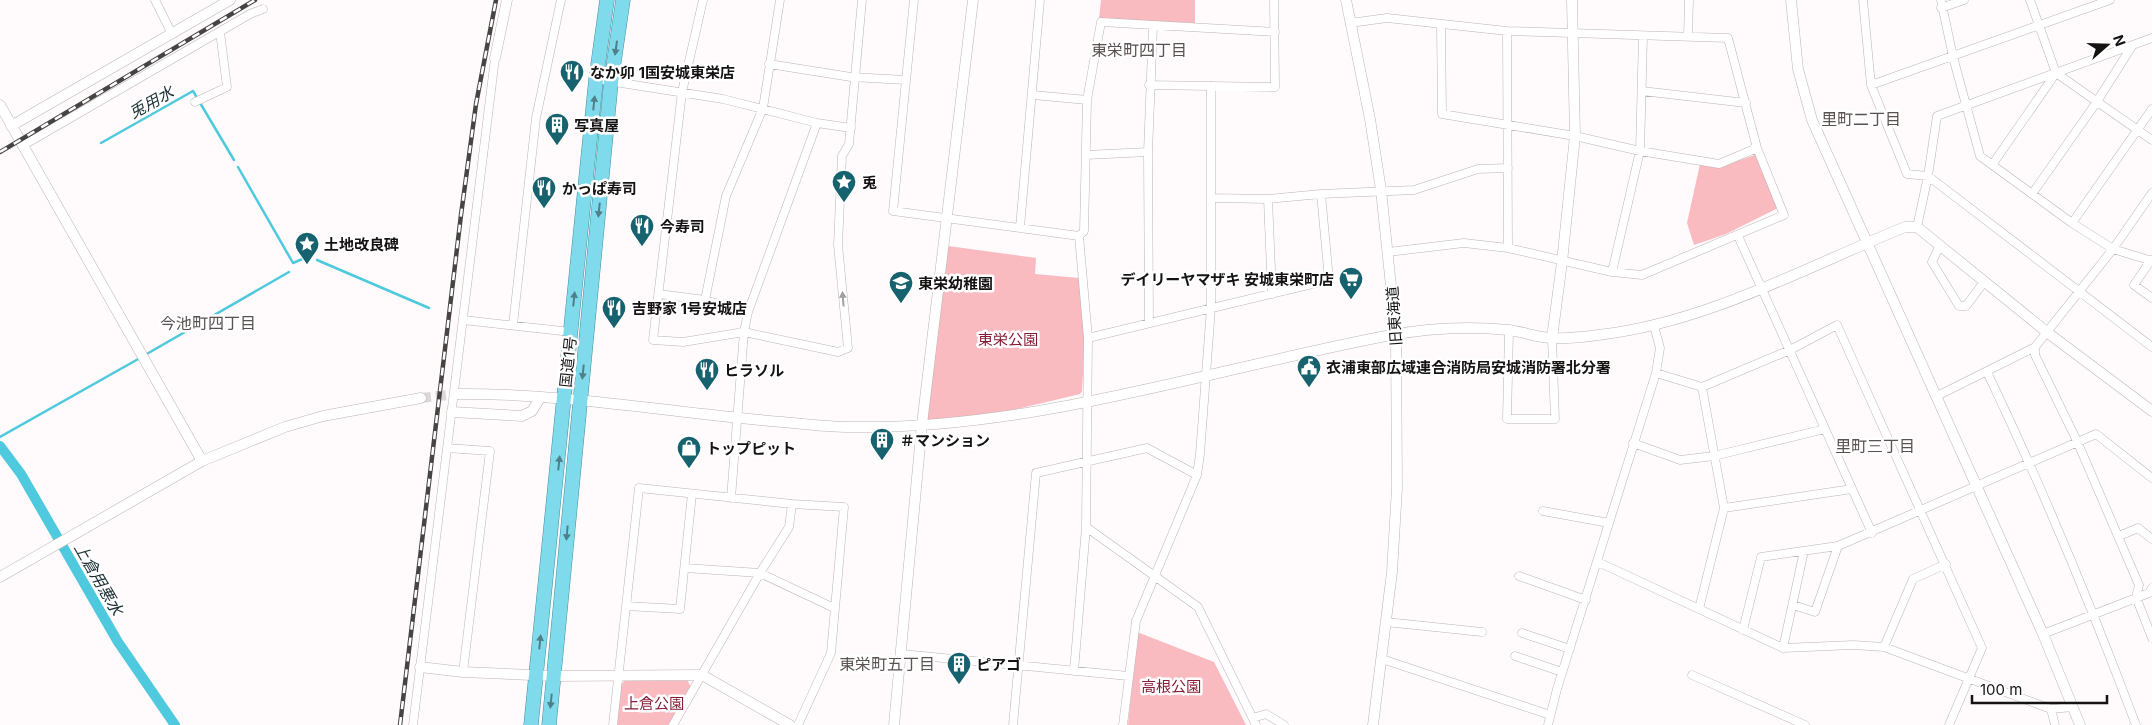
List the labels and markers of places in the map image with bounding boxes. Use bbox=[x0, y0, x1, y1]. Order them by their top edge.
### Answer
restaurant icon: なか卯 1国安城東栄店 bbox=[559, 59, 585, 93]
place label: なか卯 1国安城東栄店 bbox=[590, 63, 735, 82]
building icon: 写真屋 bbox=[544, 112, 570, 146]
place label: 写真屋 bbox=[574, 116, 619, 135]
place icon: 兎 bbox=[831, 169, 857, 203]
place label: 兎 bbox=[862, 173, 877, 192]
restaurant icon: かっぱ寿司 bbox=[531, 175, 557, 209]
place label: かっぱ寿司 bbox=[562, 179, 637, 198]
restaurant icon: 今寿司 bbox=[629, 213, 655, 247]
place label: 今寿司 bbox=[660, 217, 705, 236]
place icon: 土地改良碑 bbox=[294, 231, 320, 265]
place label: 土地改良碑 bbox=[324, 235, 399, 254]
supermarket icon: デイリーヤマザキ 安城東栄町店 bbox=[1338, 266, 1364, 300]
school or university icon: 東栄幼稚園 bbox=[888, 270, 914, 304]
place label: デイリーヤマザキ 安城東栄町店 bbox=[1120, 270, 1334, 289]
place label: 東栄幼稚園 bbox=[918, 274, 993, 293]
restaurant icon: 吉野家 1号安城店 bbox=[601, 295, 627, 329]
place label: 吉野家 1号安城店 bbox=[632, 299, 747, 318]
public building icon: 衣浦東部広域連合消防局安城消防署北分署 bbox=[1296, 354, 1322, 388]
restaurant icon: ヒラソル bbox=[694, 357, 720, 391]
place label: 衣浦東部広域連合消防局安城消防署北分署 bbox=[1326, 358, 1611, 377]
place label: ヒラソル bbox=[724, 361, 784, 380]
building icon: ＃マンション bbox=[869, 427, 895, 461]
place label: ＃マンション bbox=[900, 431, 990, 450]
shop icon: トップピット bbox=[676, 435, 702, 469]
place label: トップピット bbox=[706, 439, 796, 458]
building icon: ピアゴ bbox=[946, 651, 972, 685]
place label: ピアゴ bbox=[976, 655, 1021, 674]

